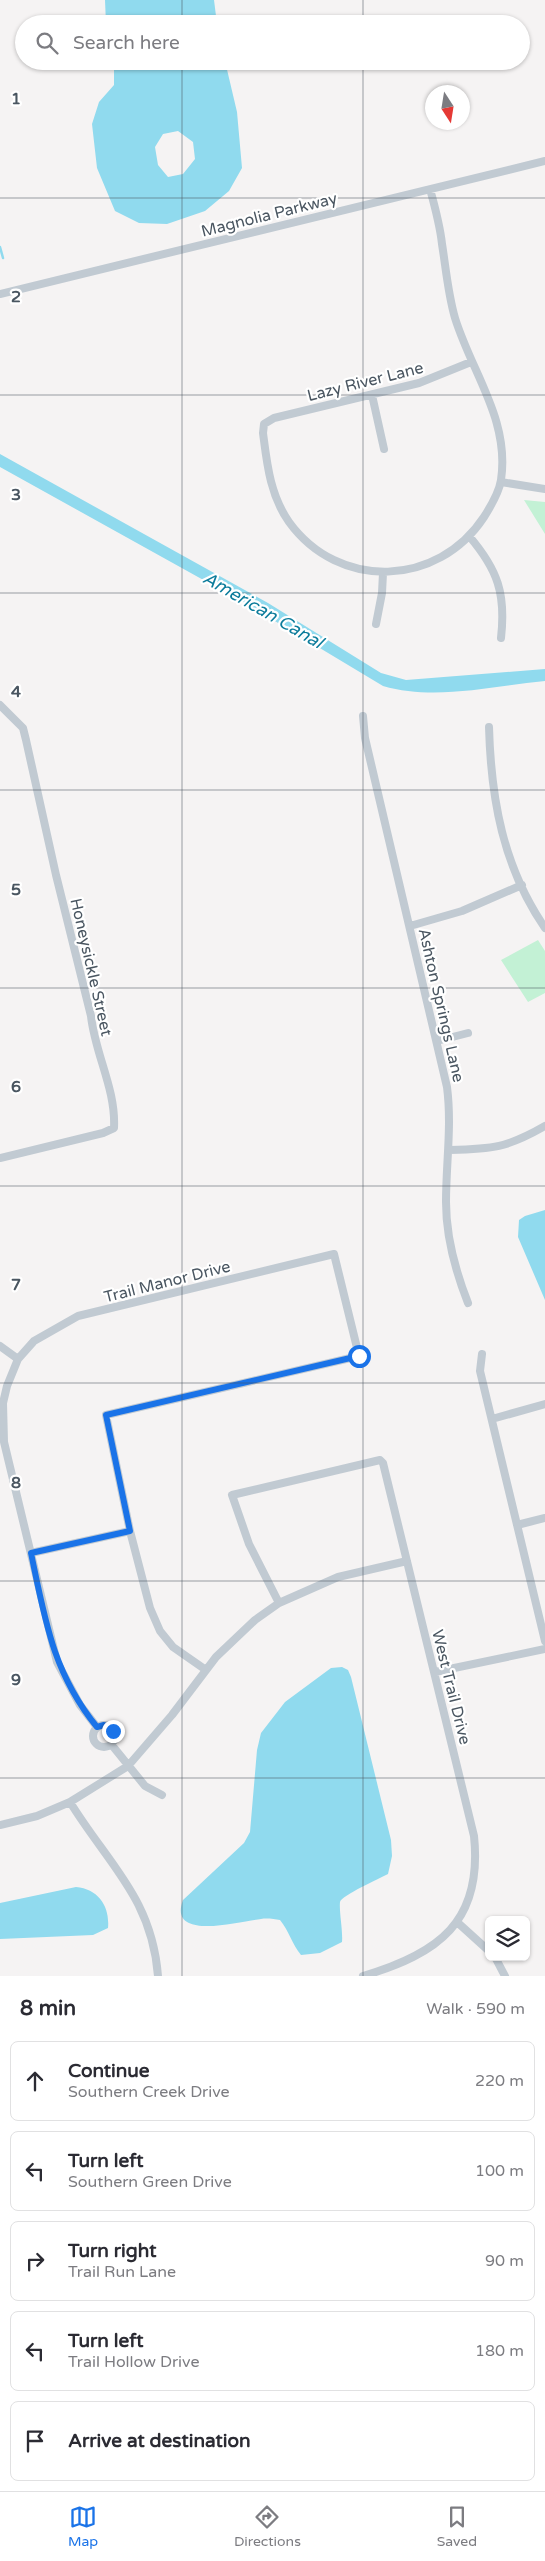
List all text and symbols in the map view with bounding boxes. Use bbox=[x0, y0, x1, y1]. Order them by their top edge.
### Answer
search box bbox=[15, 15, 530, 70]
icon: search bbox=[33, 29, 61, 57]
text: Search here bbox=[73, 32, 180, 54]
north arrow bbox=[425, 85, 470, 130]
text: 1 bbox=[11, 89, 21, 109]
street label: Magnolia Parkway bbox=[199, 188, 340, 242]
text: 2 bbox=[11, 287, 21, 307]
street label: Lazy River Lane bbox=[305, 358, 425, 406]
text: 3 bbox=[11, 485, 21, 505]
water label: American Canal bbox=[199, 567, 329, 655]
text: 4 bbox=[11, 682, 21, 702]
text: 5 bbox=[11, 880, 21, 900]
street label: Honeysickle Street bbox=[65, 896, 117, 1038]
street label: Ashton Springs Lane bbox=[414, 926, 468, 1084]
text: 6 bbox=[11, 1077, 21, 1097]
street label: Trail Manor Drive bbox=[102, 1257, 233, 1307]
text: 7 bbox=[11, 1275, 21, 1295]
route start bbox=[348, 1345, 371, 1368]
text: 8 bbox=[11, 1473, 21, 1493]
street label: West Trail Drive bbox=[427, 1628, 475, 1747]
text: 9 bbox=[11, 1670, 21, 1690]
route end bbox=[102, 1720, 125, 1743]
map controls bbox=[485, 1916, 530, 1961]
button: layers bbox=[485, 1916, 530, 1961]
text: 8 min bbox=[20, 1996, 76, 2021]
text: Walk · 590 m bbox=[426, 1999, 525, 2019]
text: Continue bbox=[68, 2060, 150, 2082]
icon: ahead bbox=[21, 2067, 49, 2095]
text: 220 m bbox=[475, 2071, 524, 2091]
text: Southern Creek Drive bbox=[68, 2082, 230, 2102]
text: Turn left bbox=[68, 2150, 144, 2172]
icon: left bbox=[21, 2157, 49, 2185]
text: 100 m bbox=[475, 2161, 524, 2181]
text: Southern Green Drive bbox=[68, 2172, 232, 2192]
text: Turn right bbox=[68, 2240, 156, 2262]
icon: right bbox=[21, 2247, 49, 2275]
text: 90 m bbox=[485, 2251, 524, 2271]
text: Trail Run Lane bbox=[68, 2262, 176, 2282]
text: Turn left bbox=[68, 2330, 144, 2352]
icon: left bbox=[21, 2337, 49, 2365]
text: 180 m bbox=[475, 2341, 524, 2361]
text: Trail Hollow Drive bbox=[68, 2352, 199, 2372]
icon: arrive bbox=[21, 2427, 49, 2455]
text: Arrive at destination bbox=[68, 2430, 251, 2452]
tab: Map bbox=[68, 2503, 98, 2550]
tab: Directions bbox=[234, 2503, 301, 2550]
tab: Saved bbox=[437, 2503, 477, 2550]

